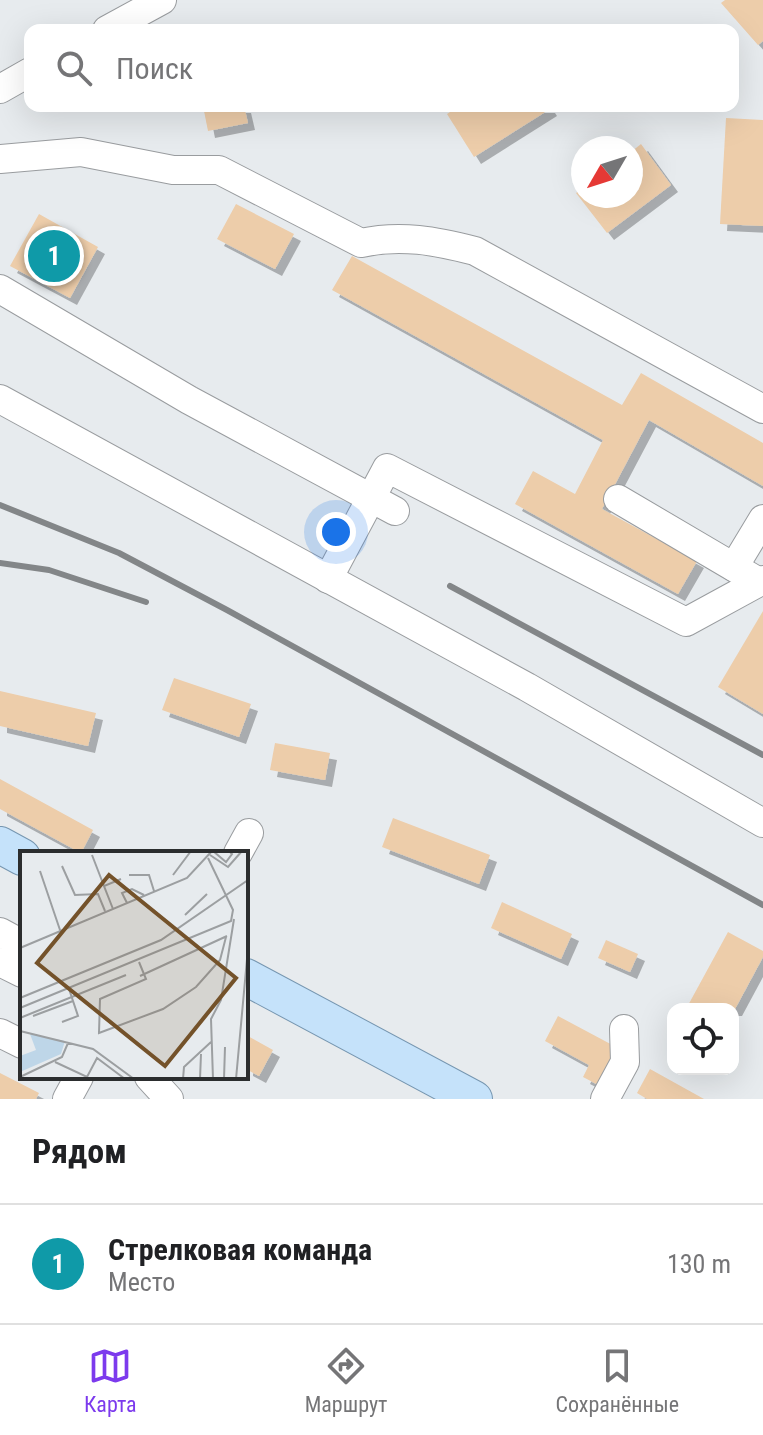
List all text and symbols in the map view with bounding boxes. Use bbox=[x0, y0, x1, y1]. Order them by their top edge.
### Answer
search box bbox=[24, 24, 739, 112]
icon: search bbox=[52, 46, 96, 90]
text: Поиск bbox=[116, 51, 193, 86]
north arrow bbox=[571, 136, 643, 208]
pin: 1 bbox=[28, 226, 80, 286]
your location bbox=[316, 512, 356, 552]
inset map bbox=[20, 851, 248, 1079]
map controls bbox=[667, 1003, 739, 1075]
button: locate bbox=[667, 1003, 739, 1075]
text: Рядом bbox=[32, 1131, 127, 1171]
text: Стрелковая команда bbox=[108, 1232, 372, 1267]
text: 1 bbox=[51, 1249, 65, 1279]
text: 130 m bbox=[667, 1249, 731, 1279]
text: Место bbox=[108, 1267, 175, 1297]
tab: Карта bbox=[84, 1344, 137, 1417]
tab: Маршрут bbox=[305, 1344, 387, 1417]
tab: Сохранённые bbox=[555, 1344, 679, 1417]

